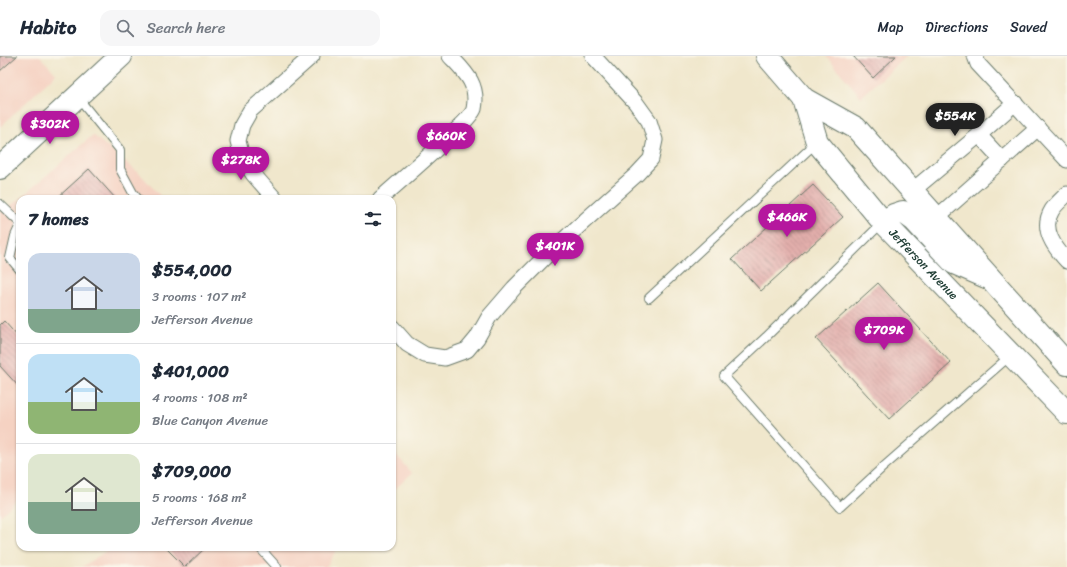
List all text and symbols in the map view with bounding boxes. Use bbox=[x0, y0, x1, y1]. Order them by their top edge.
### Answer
search box bbox=[100, 10, 380, 46]
text: Habito bbox=[20, 11, 76, 44]
text: Search here bbox=[146, 15, 225, 41]
text: Map bbox=[877, 15, 903, 40]
text: Directions bbox=[925, 15, 988, 40]
text: Saved bbox=[1010, 15, 1047, 40]
icon: search bbox=[114, 17, 136, 39]
pin: $554K bbox=[927, 103, 983, 137]
text: $554K bbox=[935, 104, 975, 127]
pin: $302K bbox=[22, 111, 78, 145]
text: $302K bbox=[30, 112, 70, 135]
pin: $660K bbox=[418, 123, 474, 157]
text: $660K bbox=[426, 124, 466, 147]
pin: $278K bbox=[213, 147, 269, 181]
text: $278K bbox=[221, 148, 261, 171]
text: 7 homes bbox=[28, 204, 88, 234]
pin: $466K bbox=[759, 204, 815, 238]
text: $466K bbox=[767, 205, 807, 228]
icon: filters bbox=[362, 208, 384, 230]
street label: Jefferson Avenue bbox=[883, 222, 964, 305]
pin: $401K bbox=[527, 233, 583, 267]
text: $401K bbox=[536, 234, 574, 257]
text: $554,000 bbox=[152, 255, 232, 285]
icon: home bbox=[60, 269, 108, 317]
text: 3 rooms · 107 m² bbox=[152, 285, 246, 308]
text: Jefferson Avenue bbox=[152, 308, 253, 331]
pin: $709K bbox=[856, 317, 912, 351]
text: $709K bbox=[864, 318, 904, 341]
text: $401,000 bbox=[152, 356, 229, 386]
icon: home bbox=[60, 370, 108, 418]
text: 4 rooms · 108 m² bbox=[152, 386, 248, 409]
text: Blue Canyon Avenue bbox=[152, 409, 268, 432]
text: $709,000 bbox=[152, 456, 231, 486]
icon: home bbox=[60, 470, 108, 518]
text: 5 rooms · 168 m² bbox=[152, 486, 247, 509]
text: Jefferson Avenue bbox=[152, 509, 253, 532]

